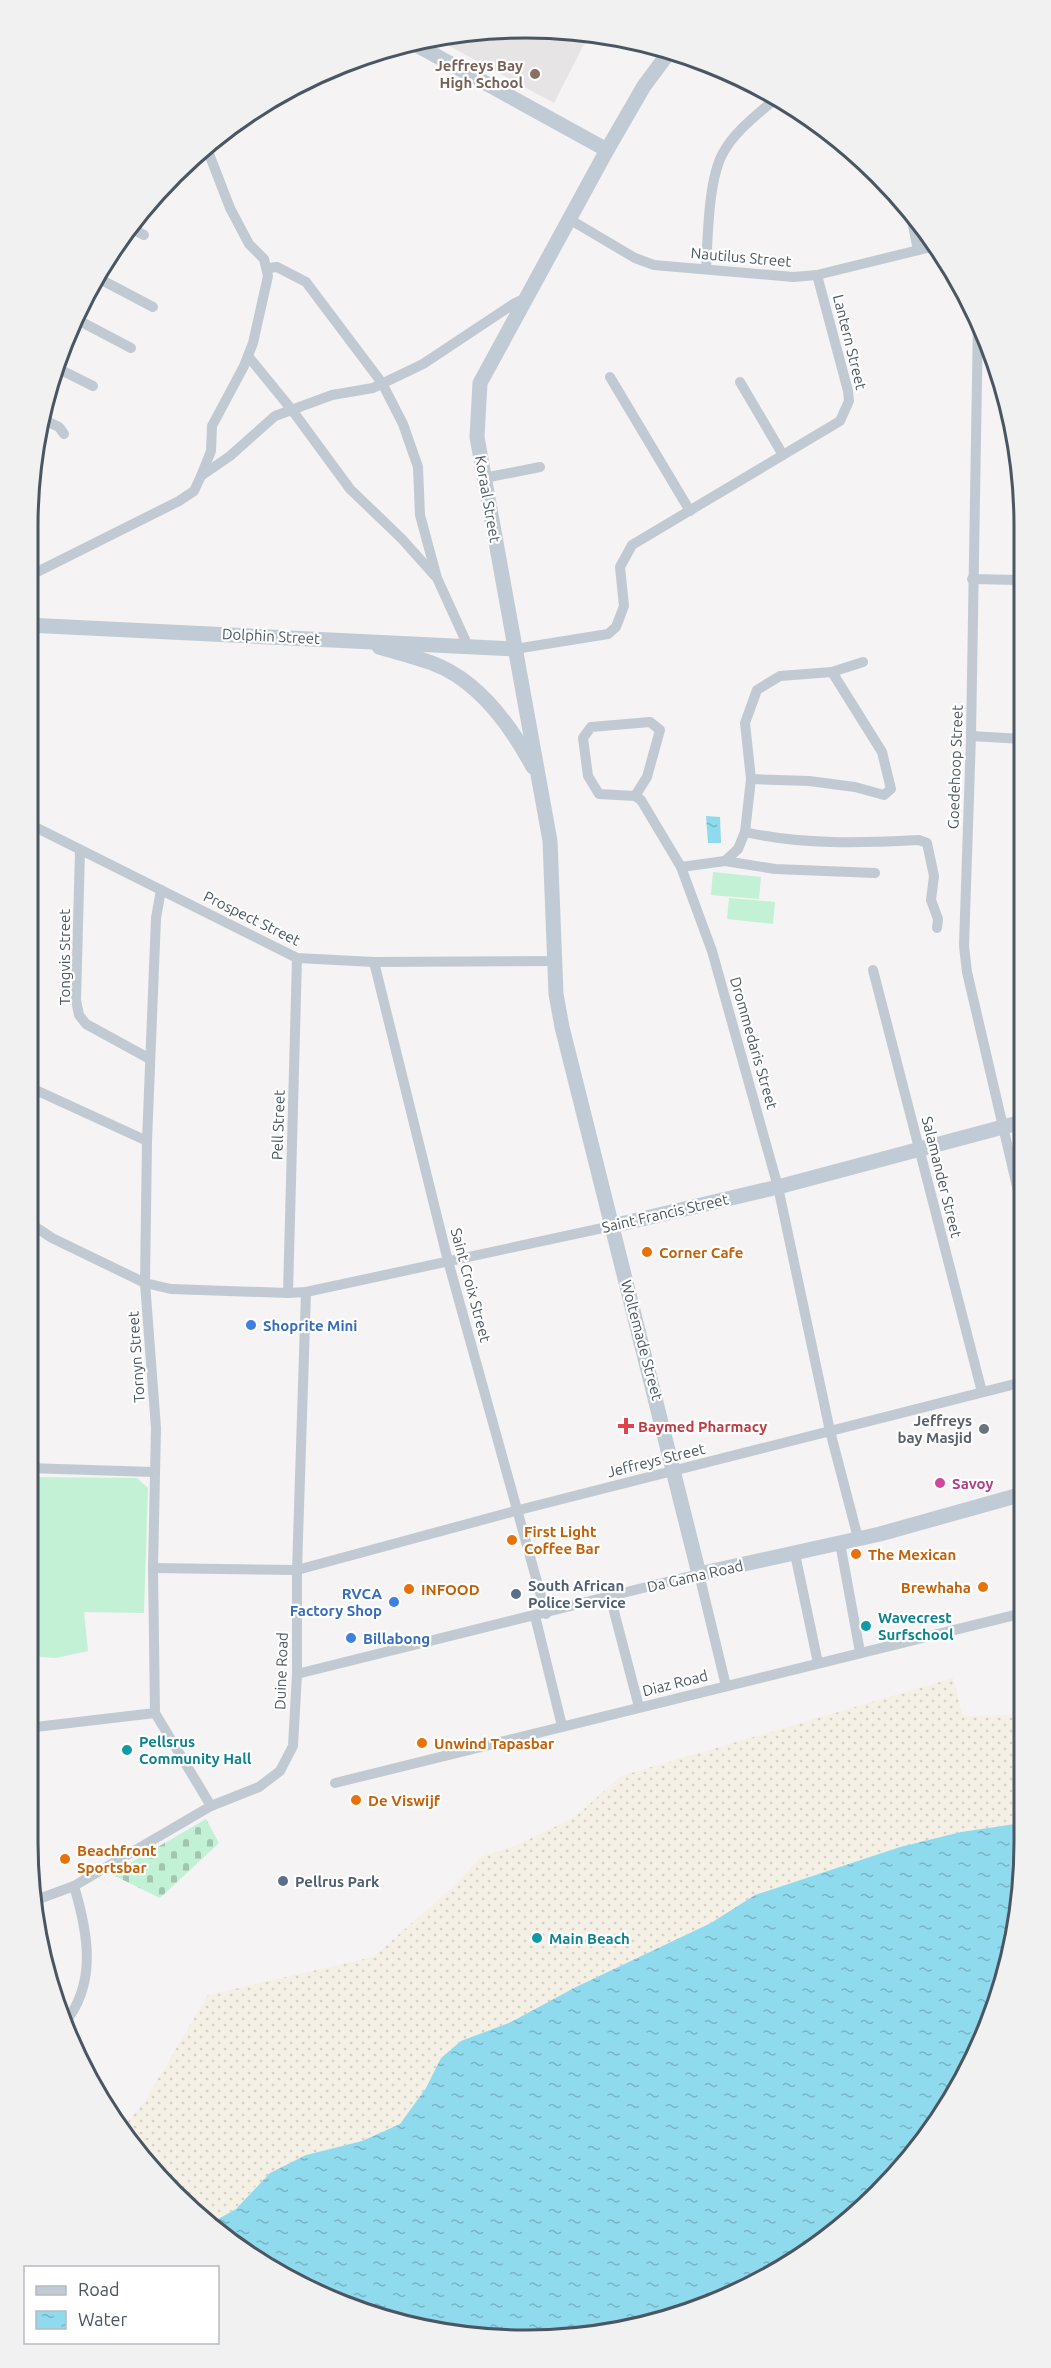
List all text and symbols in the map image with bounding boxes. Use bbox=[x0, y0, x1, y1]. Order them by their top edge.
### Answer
place label: Jeffreys Bay High School bbox=[435, 57, 523, 91]
marker: Jeffreys Bay High School bbox=[528, 67, 542, 81]
street label: Nautilus Street bbox=[690, 244, 792, 270]
street label: Lantern Street bbox=[830, 293, 870, 392]
street label: Koraal Street bbox=[472, 454, 504, 544]
street label: Dolphin Street bbox=[222, 625, 321, 647]
street label: Goedehoop Street bbox=[944, 705, 966, 829]
street label: Prospect Street bbox=[201, 887, 303, 949]
street label: Tongvis Street bbox=[56, 909, 73, 1005]
street label: Drommedaris Street bbox=[727, 975, 781, 1111]
street label: Pell Street bbox=[268, 1090, 288, 1160]
street label: Salamander Street bbox=[919, 1115, 965, 1240]
street label: Saint Francis Street bbox=[600, 1190, 730, 1236]
street label: Saint Croix Street bbox=[448, 1226, 494, 1344]
place label: Corner Cafe bbox=[659, 1244, 743, 1261]
marker: Corner Cafe bbox=[640, 1245, 654, 1259]
street label: Woltemade Street bbox=[618, 1278, 666, 1402]
street label: Tornyn Street bbox=[124, 1311, 148, 1403]
place label: Shoprite Mini bbox=[263, 1317, 358, 1334]
marker: Shoprite Mini bbox=[244, 1318, 258, 1332]
place label: Jeffreys bay Masjid bbox=[898, 1412, 972, 1446]
place label: Baymed Pharmacy bbox=[638, 1418, 767, 1435]
marker: Baymed Pharmacy bbox=[619, 1419, 633, 1433]
marker: Jeffreys bay Masjid bbox=[977, 1422, 991, 1436]
street label: Jeffreys Street bbox=[605, 1440, 707, 1480]
place label: Savoy bbox=[952, 1475, 993, 1492]
marker: Savoy bbox=[933, 1476, 947, 1490]
place label: First Light Coffee Bar bbox=[524, 1523, 601, 1557]
marker: First Light Coffee Bar bbox=[505, 1533, 519, 1547]
place label: The Mexican bbox=[868, 1546, 956, 1563]
marker: The Mexican bbox=[849, 1547, 863, 1561]
street label: Da Gama Road bbox=[645, 1557, 745, 1595]
place label: South African Police Service bbox=[528, 1577, 626, 1611]
place label: Brewhaha bbox=[901, 1579, 971, 1596]
marker: Brewhaha bbox=[976, 1580, 990, 1594]
place label: INFOOD bbox=[421, 1581, 480, 1598]
marker: INFOOD bbox=[402, 1582, 416, 1596]
place label: RVCA Factory Shop bbox=[290, 1585, 382, 1619]
marker: South African Police Service bbox=[509, 1587, 523, 1601]
marker: RVCA Factory Shop bbox=[387, 1595, 401, 1609]
place label: Wavecrest Surfschool bbox=[878, 1609, 954, 1643]
marker: Wavecrest Surfschool bbox=[859, 1619, 873, 1633]
place label: Billabong bbox=[363, 1630, 430, 1647]
marker: Billabong bbox=[344, 1631, 358, 1645]
street label: Duine Road bbox=[271, 1632, 291, 1710]
street label: Diaz Road bbox=[641, 1667, 709, 1699]
place label: Pellsrus Community Hall bbox=[139, 1733, 252, 1767]
place label: Unwind Tapasbar bbox=[434, 1735, 555, 1752]
marker: Unwind Tapasbar bbox=[415, 1736, 429, 1750]
marker: Pellsrus Community Hall bbox=[120, 1743, 134, 1757]
place label: De Viswijf bbox=[368, 1792, 441, 1809]
marker: De Viswijf bbox=[349, 1793, 363, 1807]
place label: Beachfront Sportsbar bbox=[77, 1842, 157, 1876]
marker: Beachfront Sportsbar bbox=[58, 1852, 72, 1866]
place label: Pellrus Park bbox=[295, 1873, 380, 1890]
marker: Pellrus Park bbox=[276, 1874, 290, 1888]
place label: Main Beach bbox=[549, 1930, 630, 1947]
marker: Main Beach bbox=[530, 1931, 544, 1945]
legend bbox=[24, 2266, 219, 2344]
text: Road bbox=[78, 2279, 120, 2299]
text: Water bbox=[78, 2309, 128, 2329]

